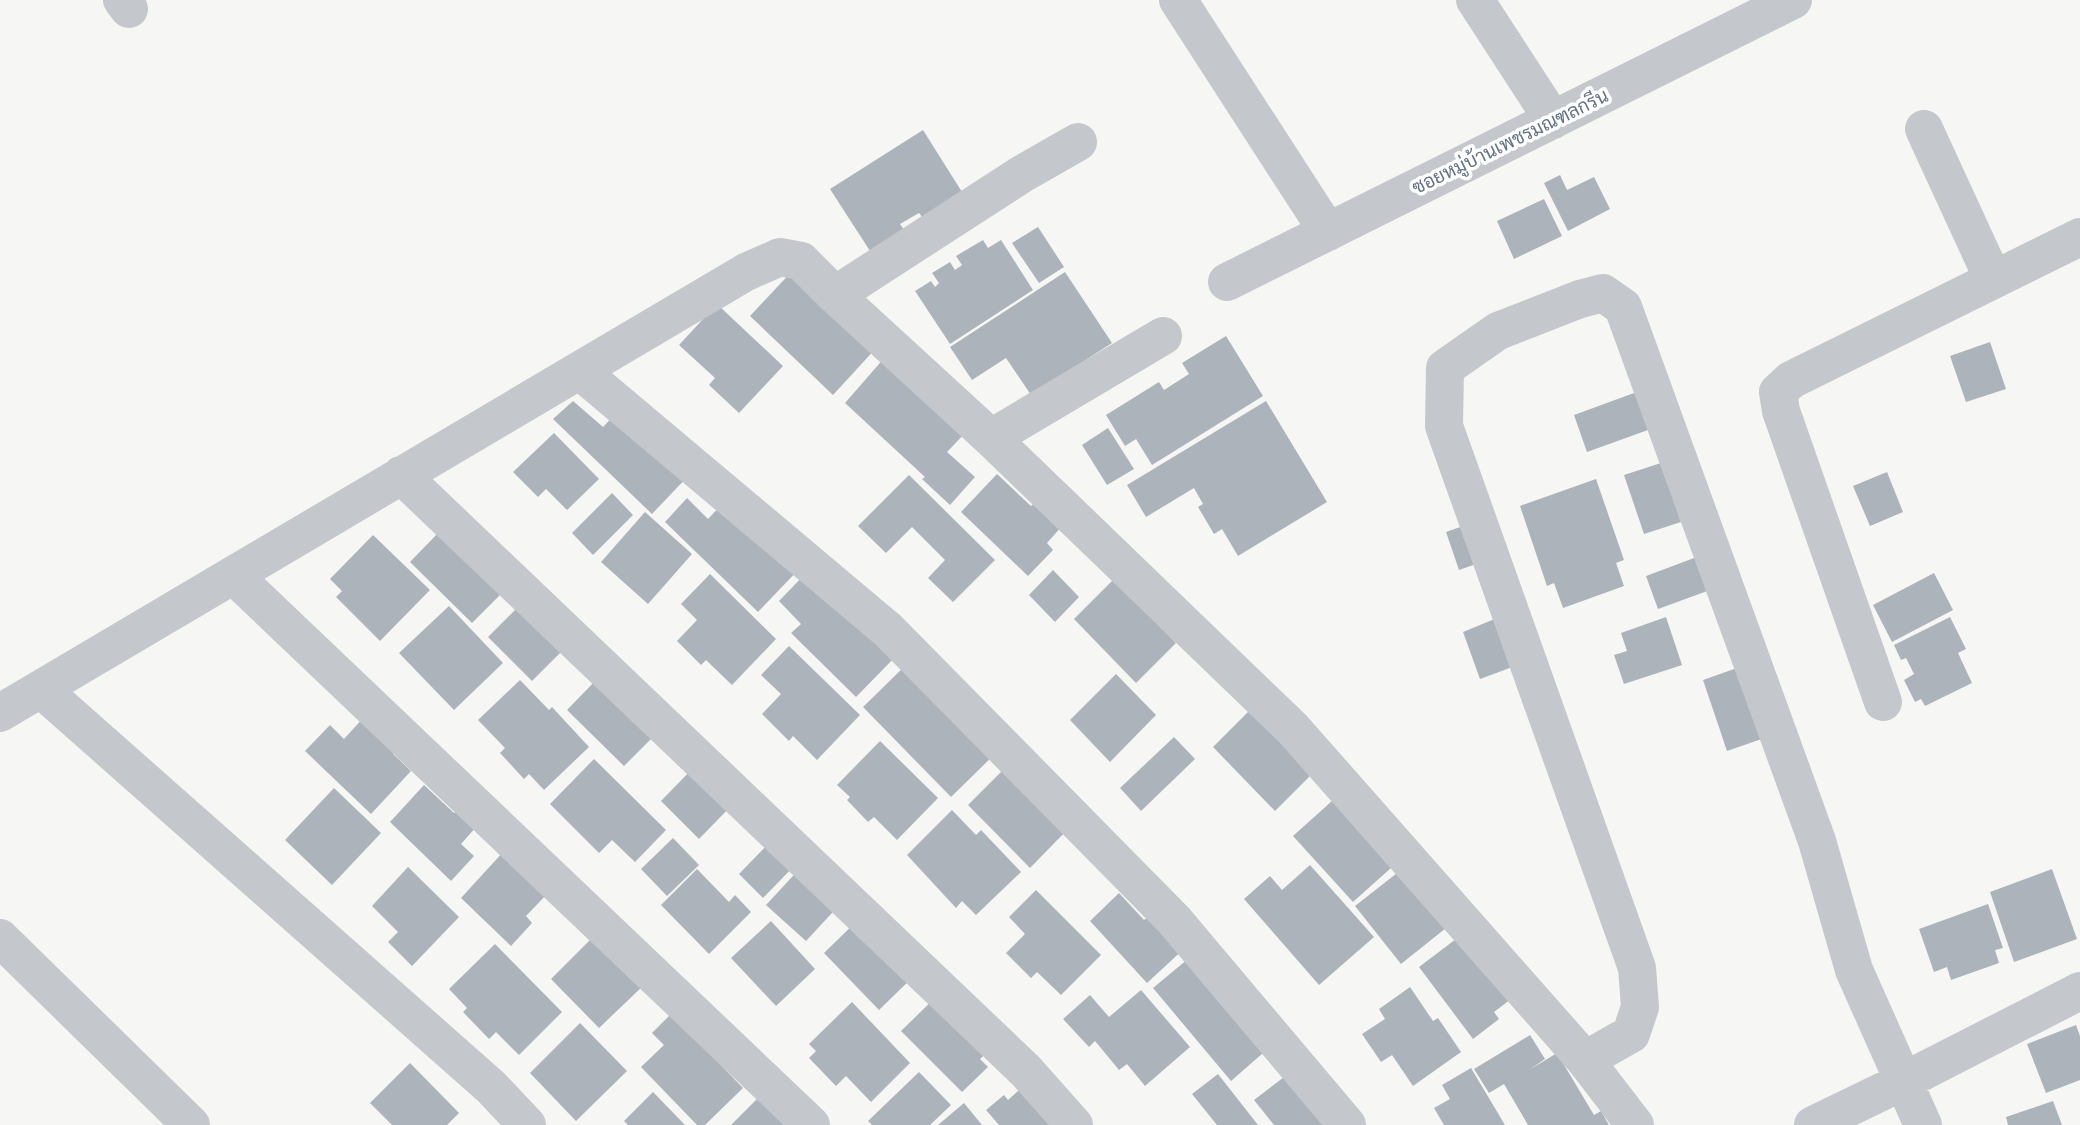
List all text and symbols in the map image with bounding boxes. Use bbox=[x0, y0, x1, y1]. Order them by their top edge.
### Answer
street label: ซอยหมู่บ้านเพชรมณฑลกรีน bbox=[1407, 82, 1613, 201]

